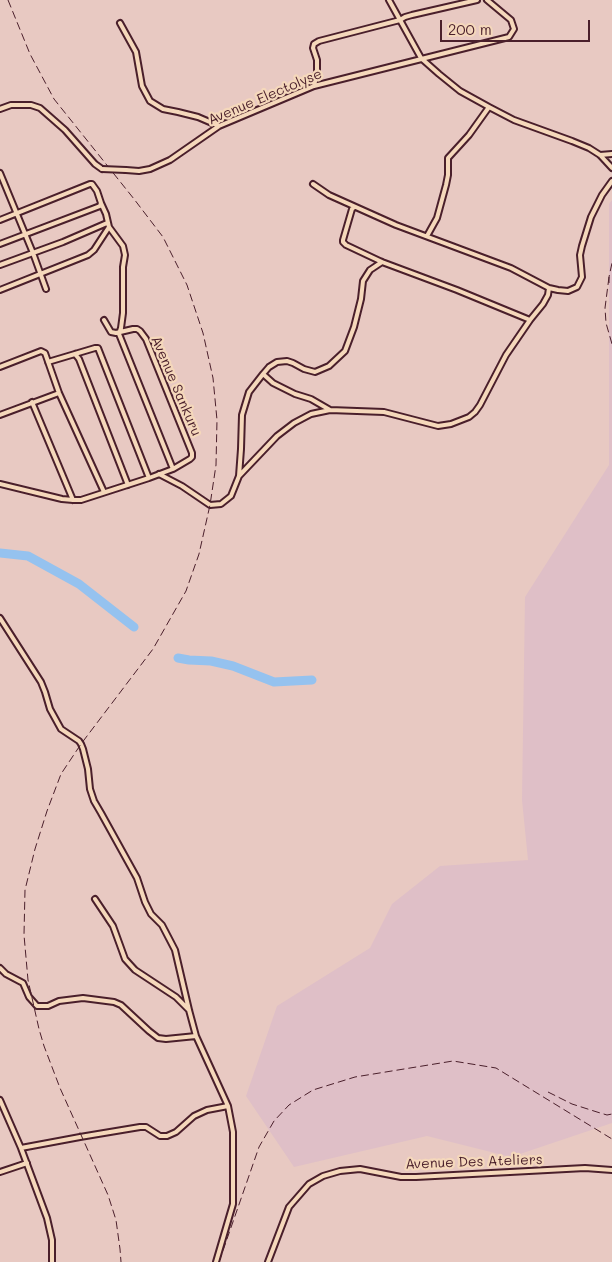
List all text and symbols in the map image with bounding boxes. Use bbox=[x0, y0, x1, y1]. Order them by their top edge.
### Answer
scale bar bbox=[442, 10, 592, 42]
text: 200 m bbox=[448, 19, 492, 39]
street label: Avenue Electolyse bbox=[206, 65, 324, 129]
street label: Avenue Sankuru bbox=[147, 333, 205, 439]
street label: Avenue Des Ateliers bbox=[405, 1151, 543, 1173]

